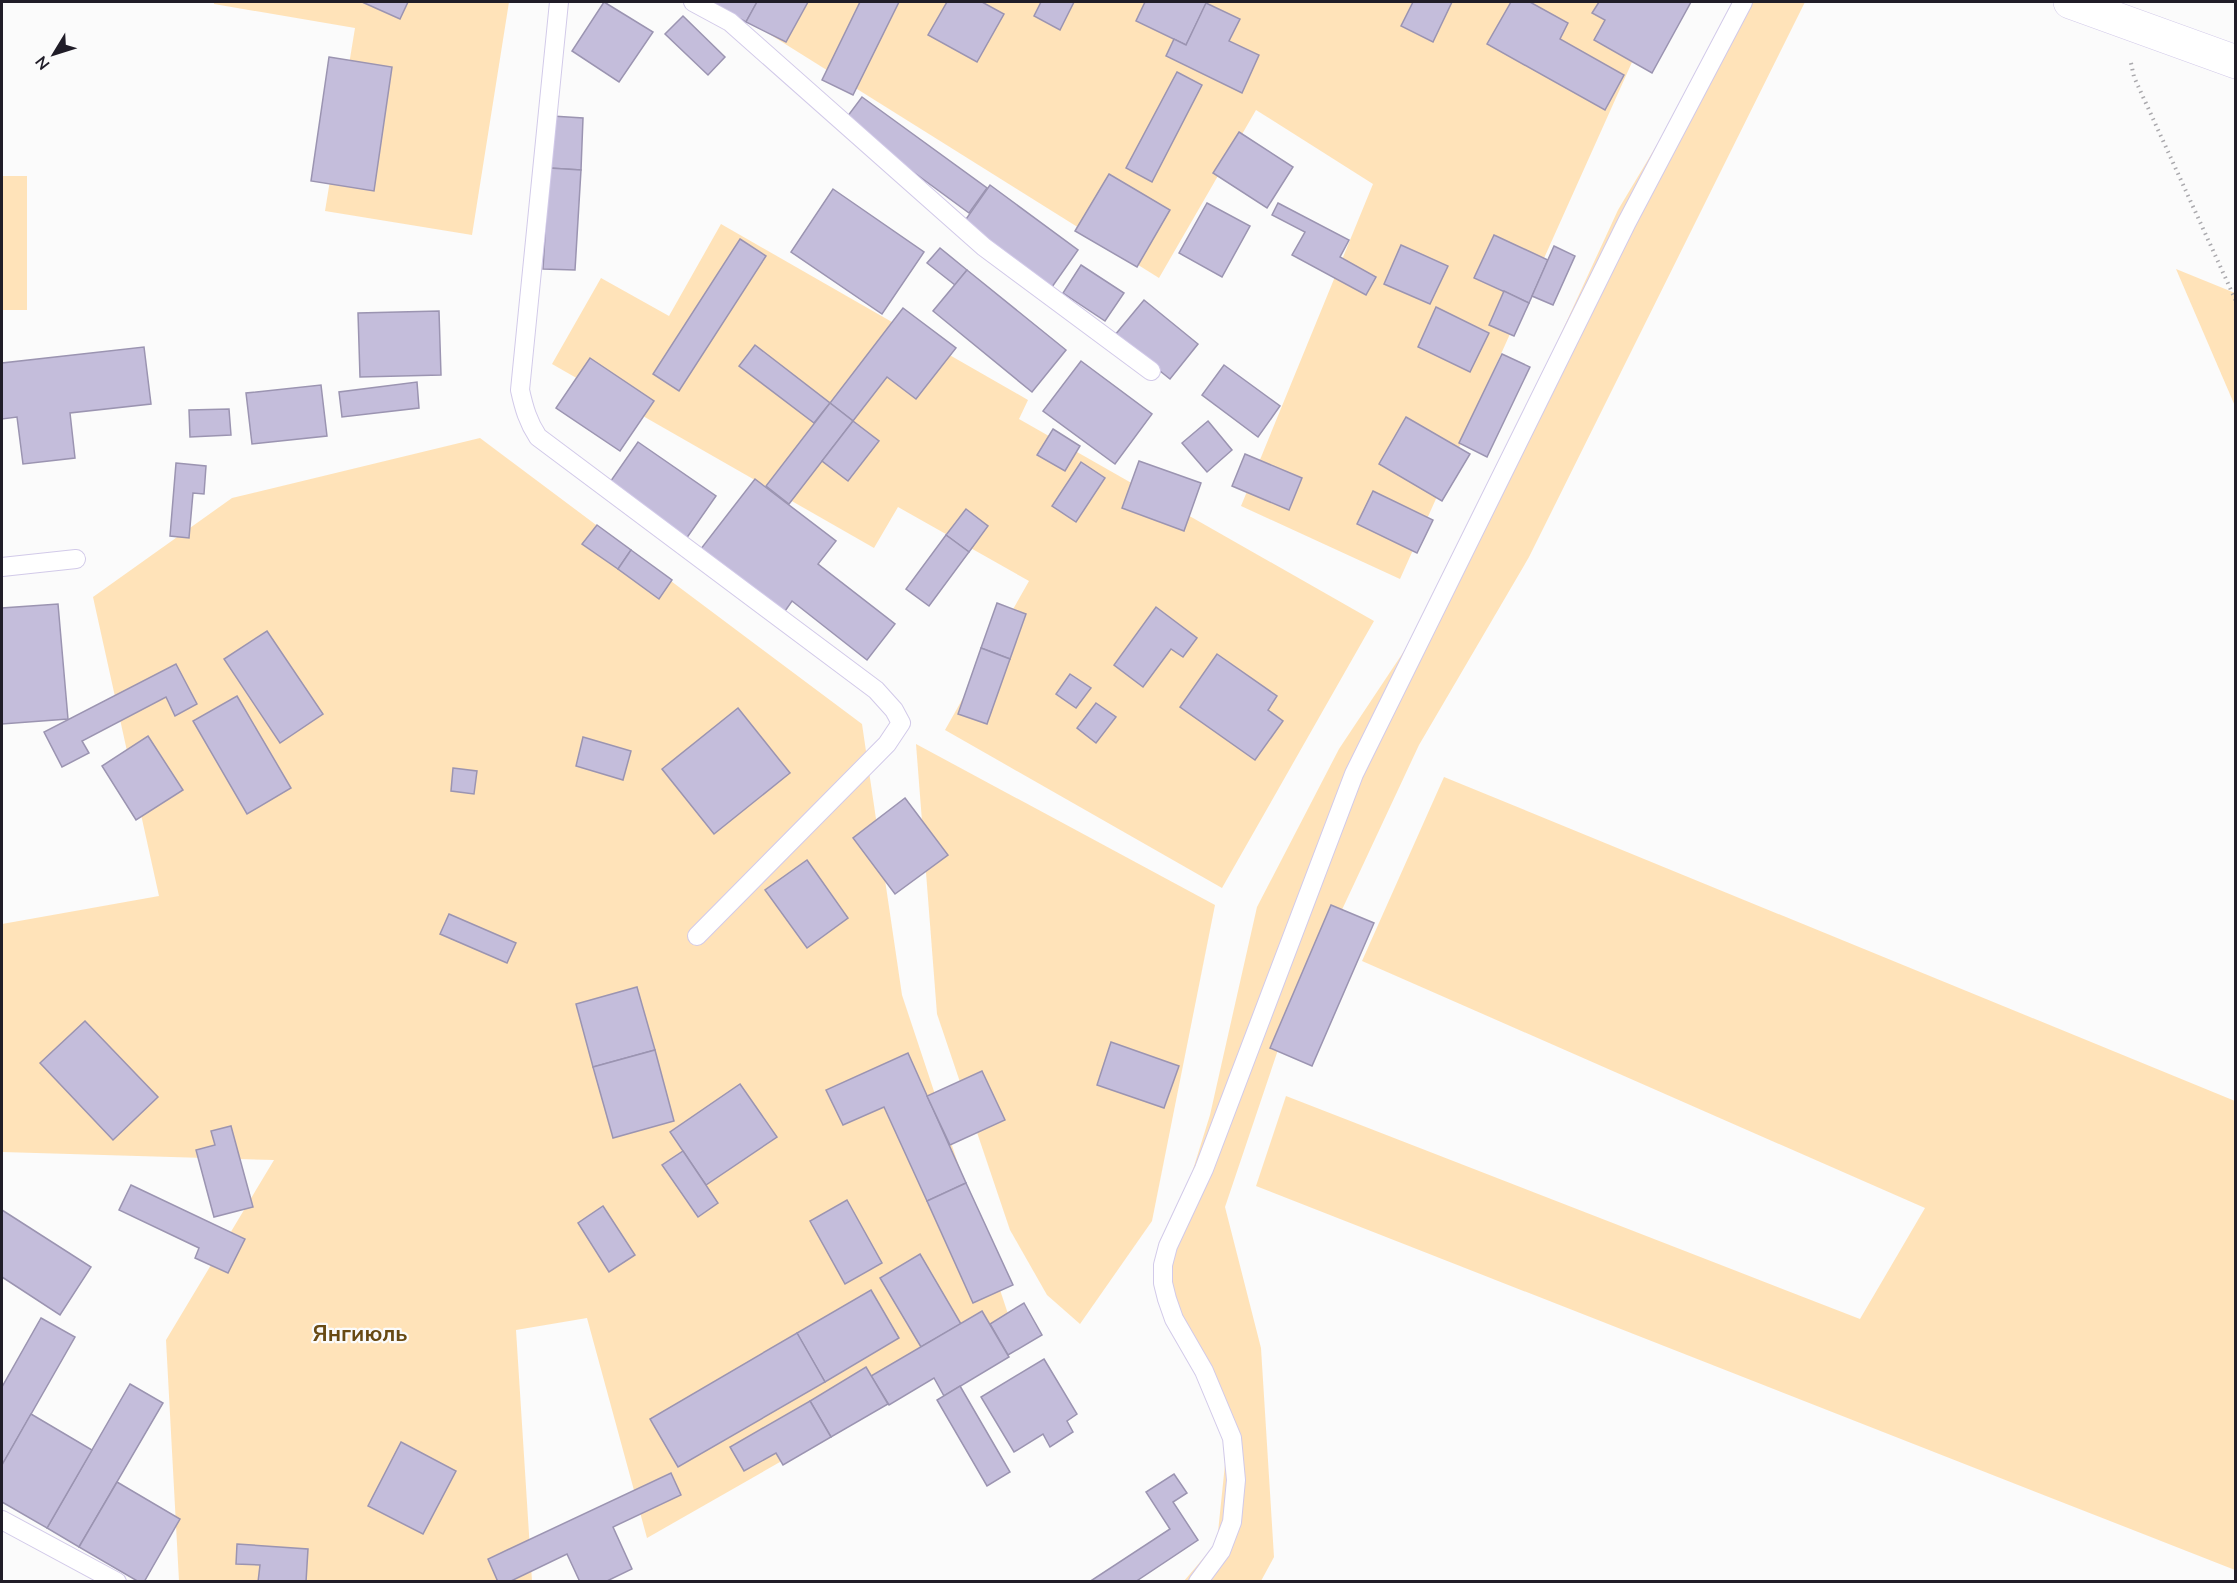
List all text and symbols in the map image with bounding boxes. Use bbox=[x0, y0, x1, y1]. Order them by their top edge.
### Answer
north arrow bbox=[24, 24, 84, 84]
text: N bbox=[31, 51, 55, 74]
district label: Янгиюль bbox=[313, 1319, 407, 1349]

